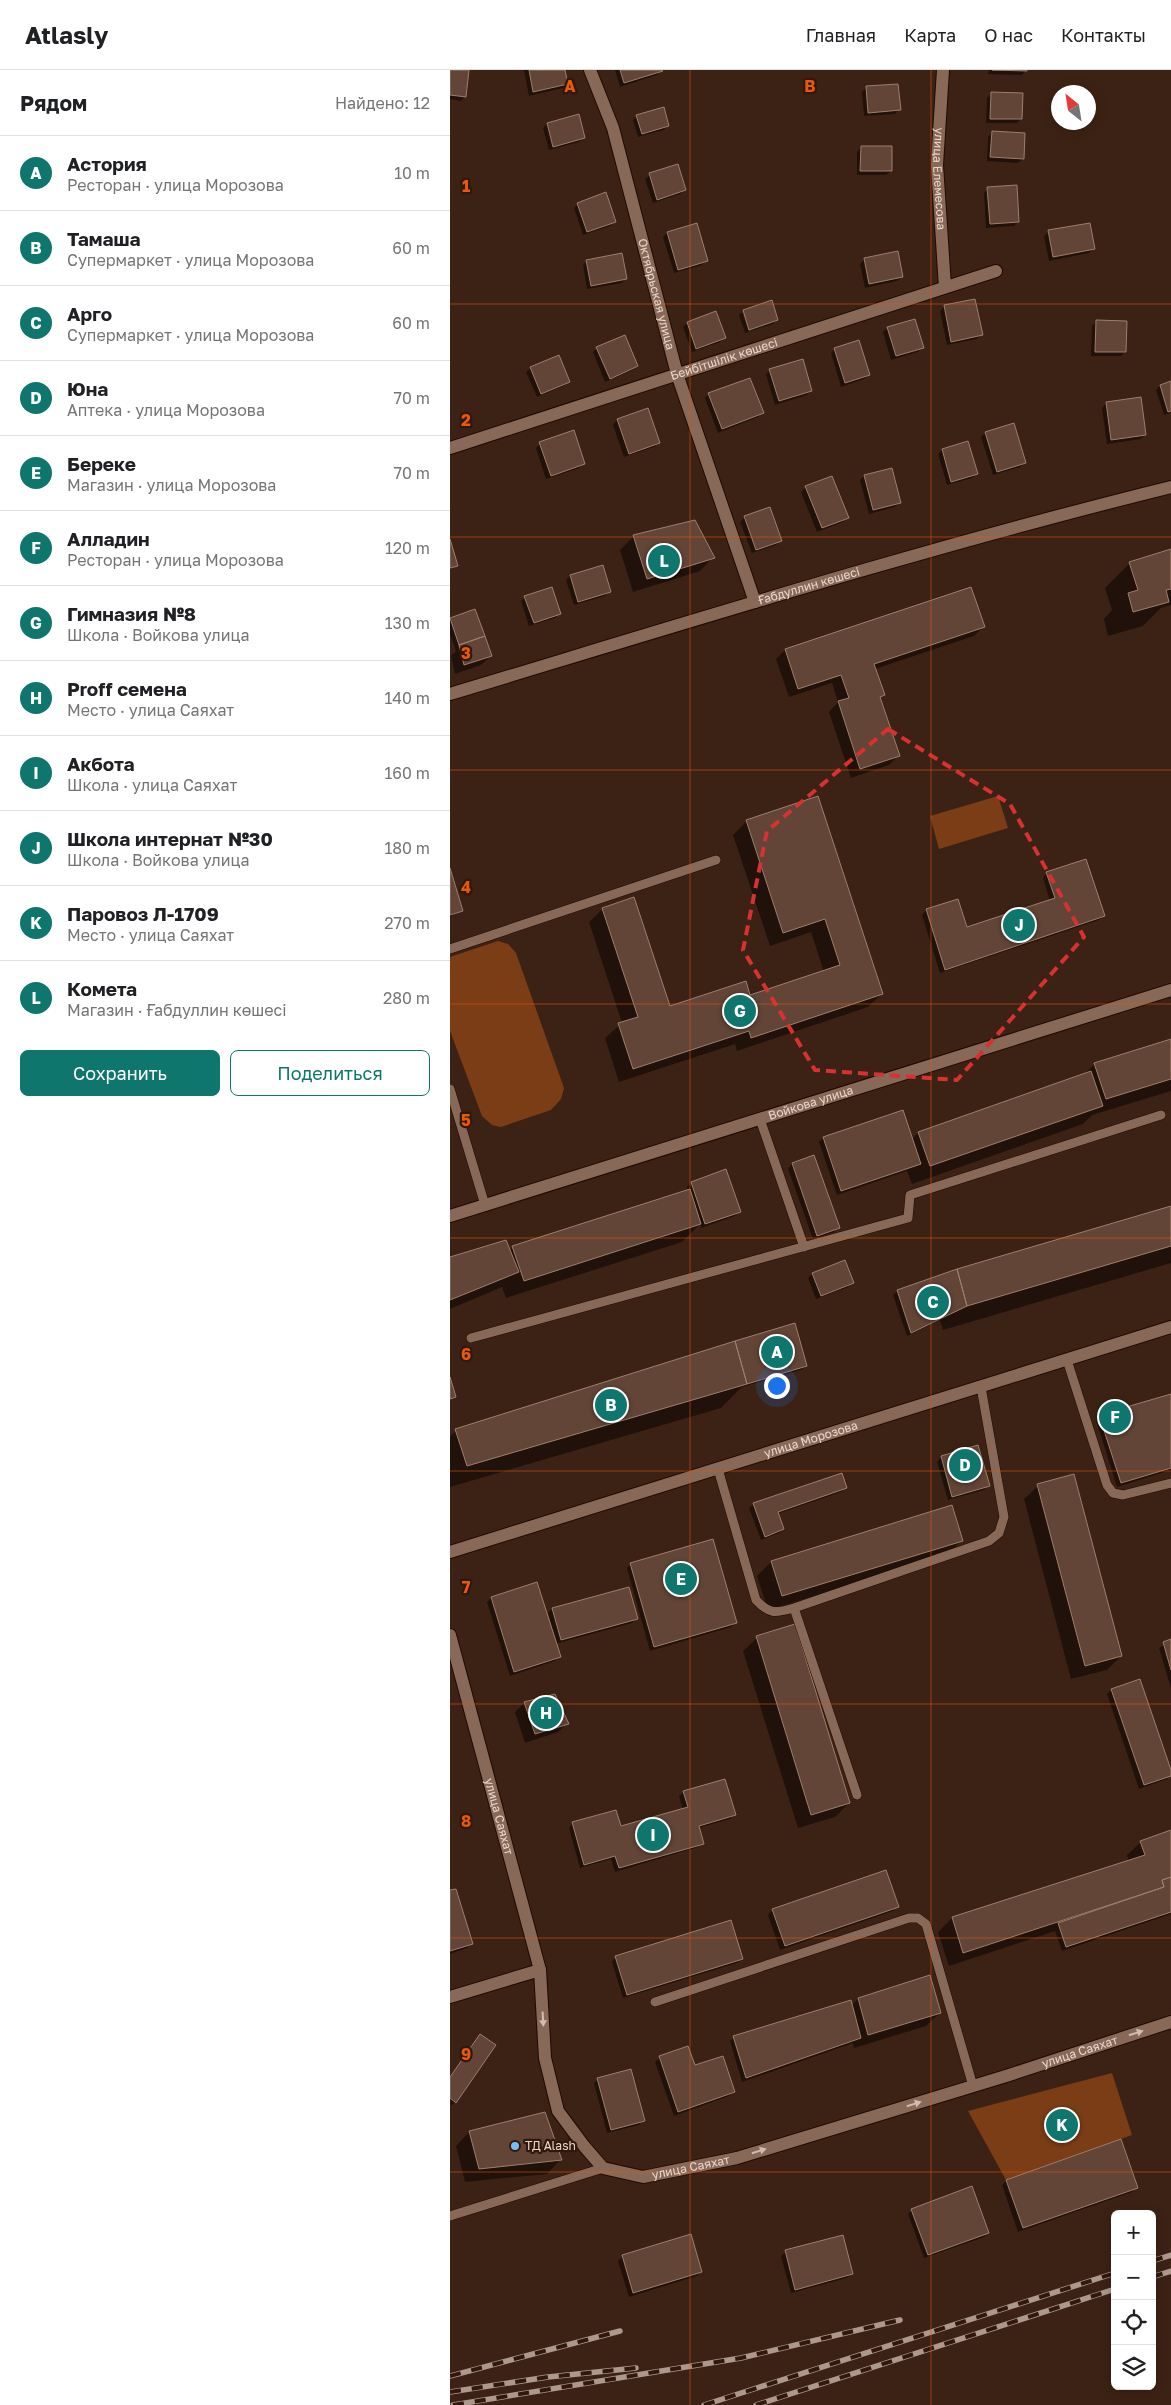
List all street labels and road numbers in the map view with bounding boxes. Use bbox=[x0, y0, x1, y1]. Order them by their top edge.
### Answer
street label: улица Елемесова bbox=[930, 127, 949, 230]
street label: Октябрьская улица bbox=[635, 237, 678, 351]
street label: Бейбітшілік көшесі bbox=[668, 334, 779, 383]
street label: Ғабдуллин көшесі bbox=[756, 564, 861, 608]
street label: Войкова улица bbox=[766, 1082, 855, 1123]
street label: улица Морозова bbox=[762, 1417, 859, 1461]
street label: улица Саяхат bbox=[482, 1776, 517, 1857]
street label: улица Саяхат bbox=[1040, 2032, 1120, 2071]
street label: улица Саяхат bbox=[650, 2152, 731, 2182]

